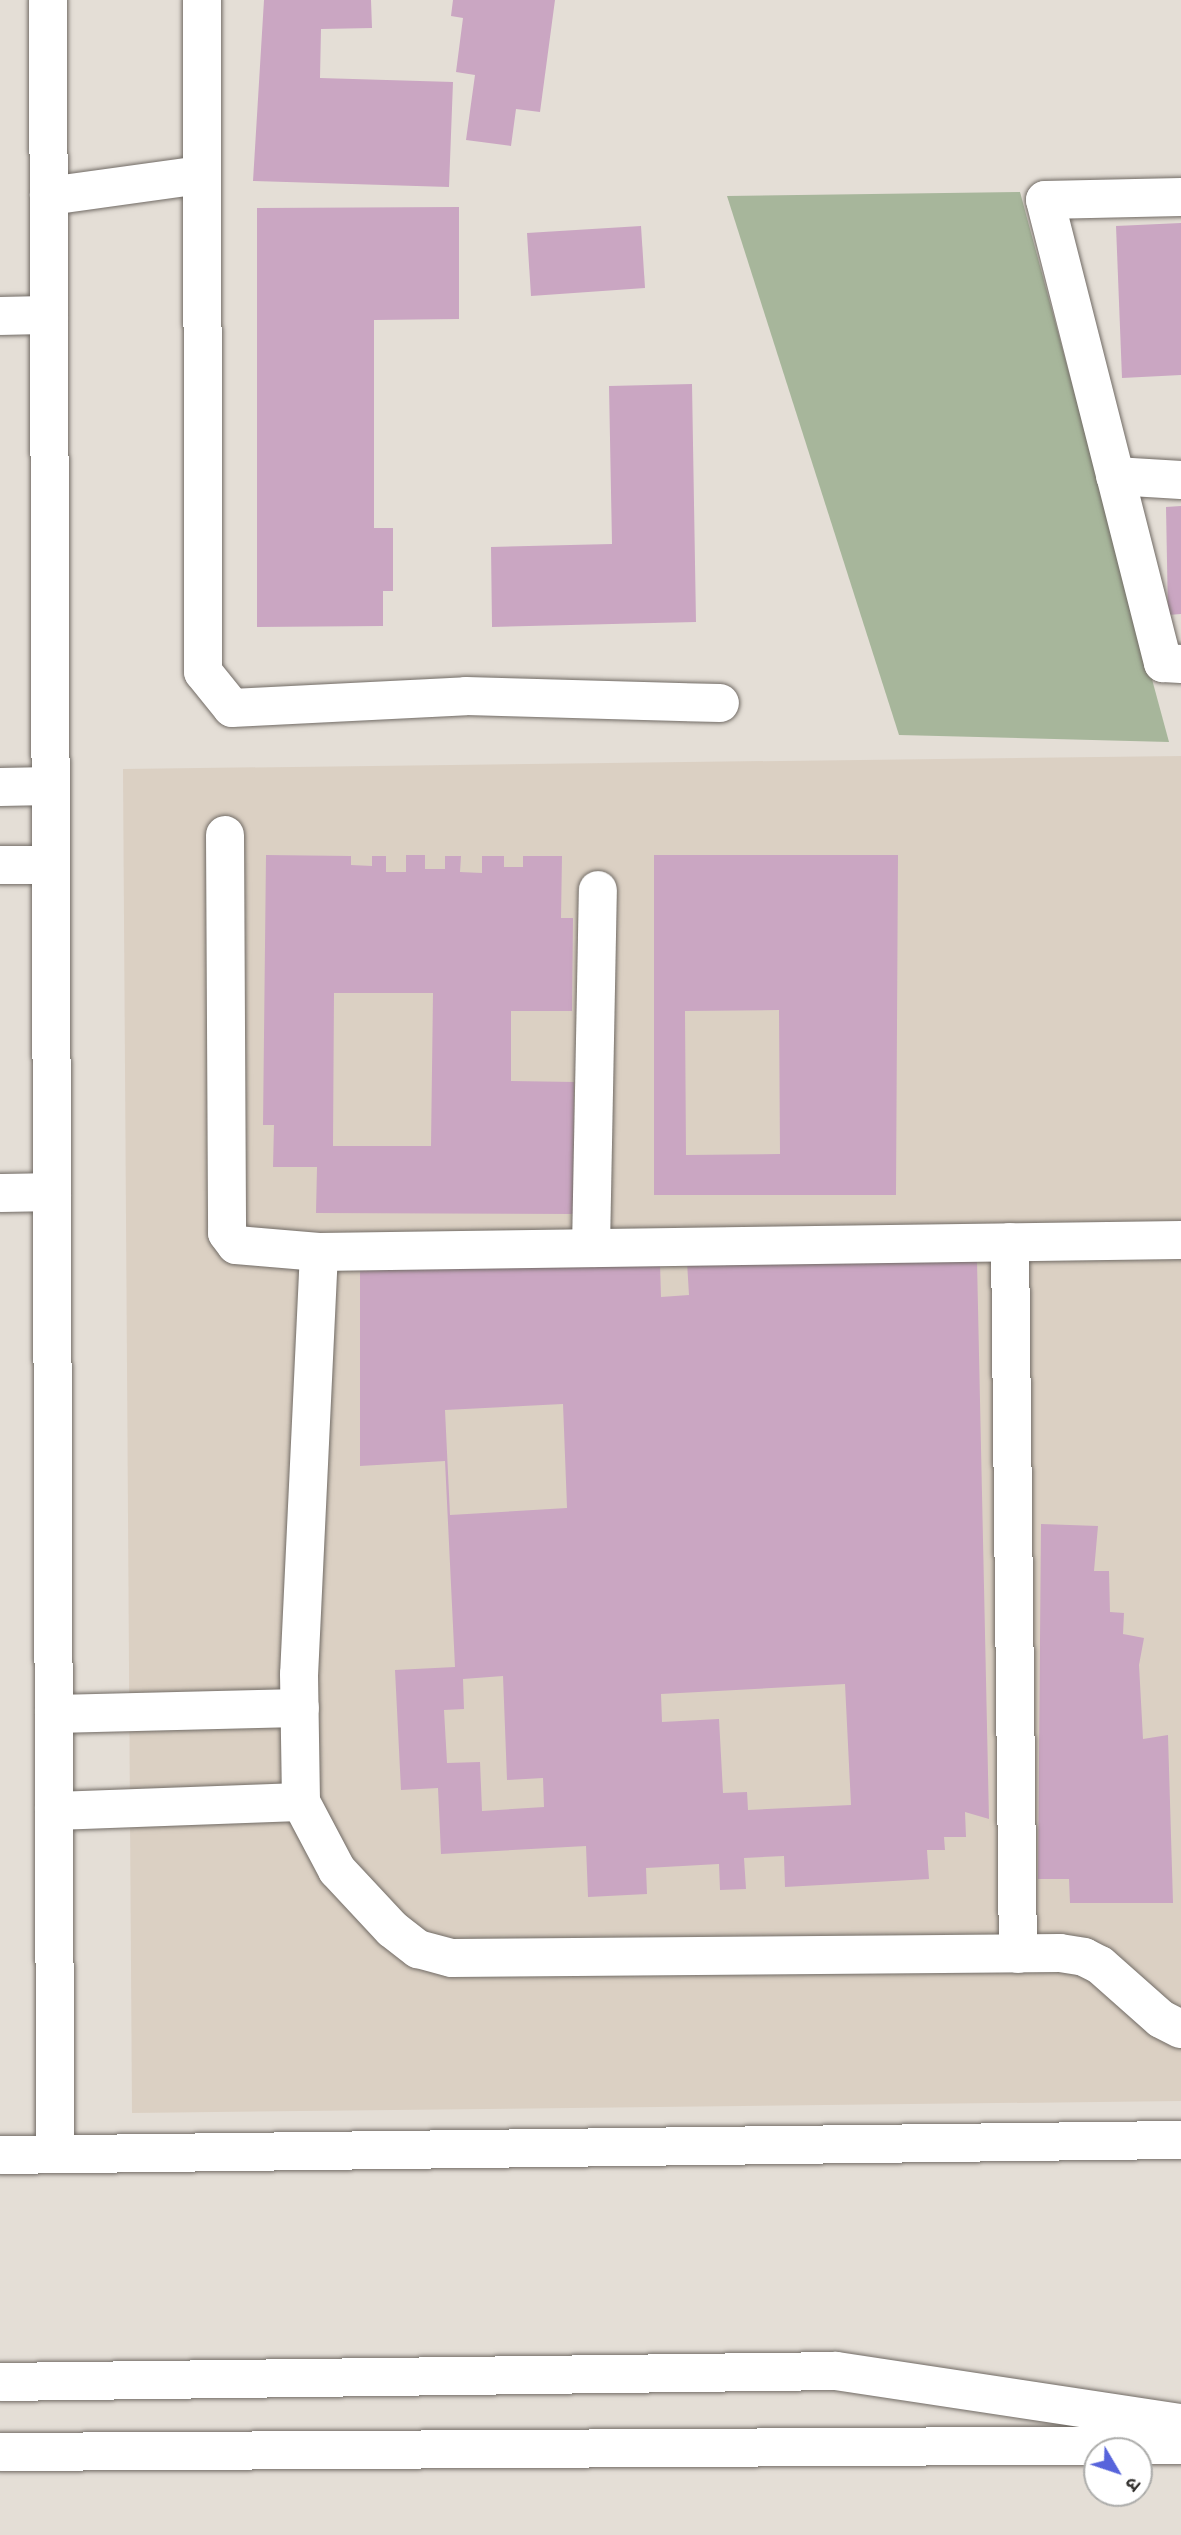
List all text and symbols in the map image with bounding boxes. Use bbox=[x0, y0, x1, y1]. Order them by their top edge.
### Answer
north arrow bbox=[1083, 2437, 1153, 2507]
text: उ bbox=[1121, 2473, 1146, 2496]

